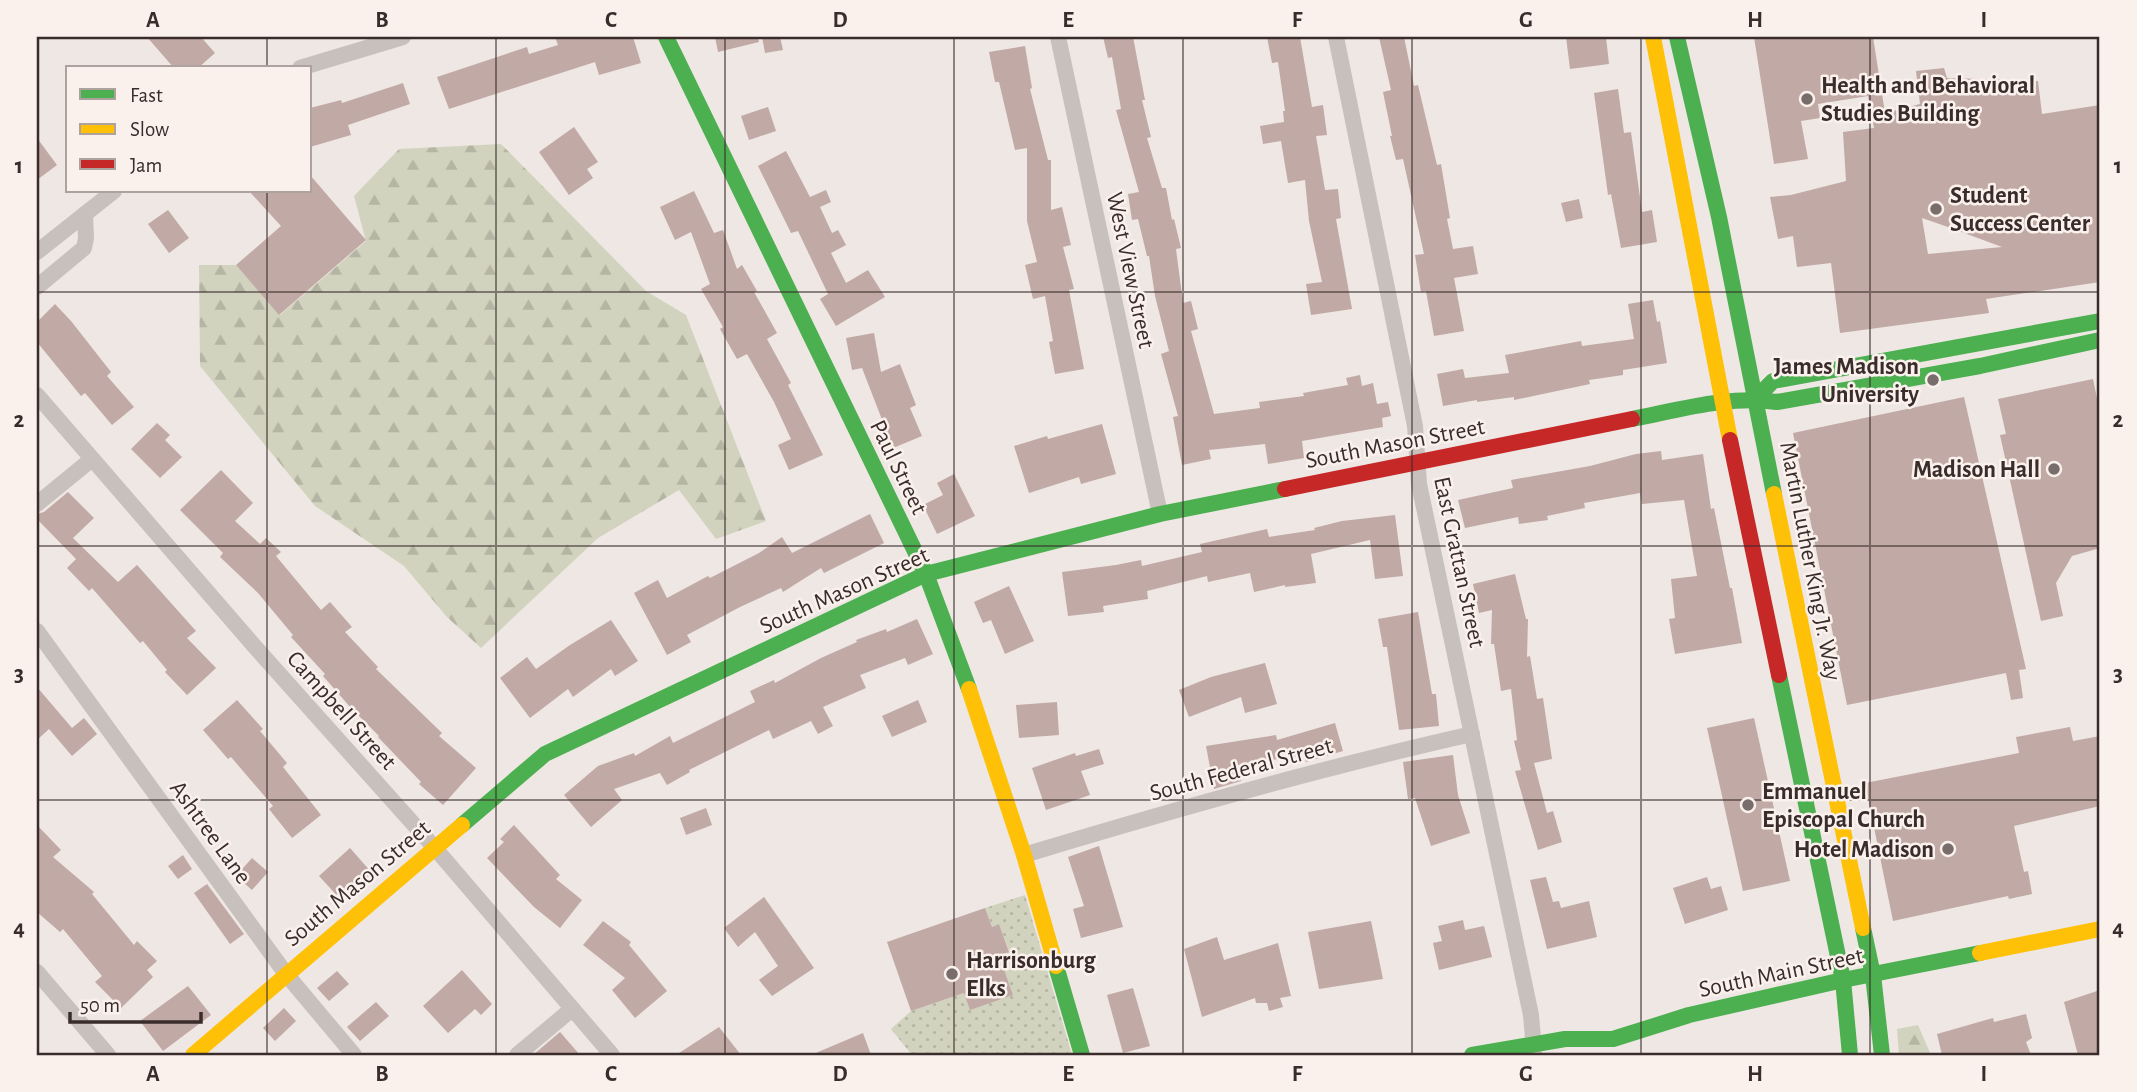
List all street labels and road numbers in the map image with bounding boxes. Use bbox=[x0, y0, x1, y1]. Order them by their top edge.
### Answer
street label: West View Street bbox=[1102, 190, 1158, 351]
street label: South Mason Street bbox=[1304, 415, 1487, 473]
street label: Paul Street bbox=[865, 417, 931, 519]
street label: Martin Luther King Jr. Way bbox=[1775, 440, 1845, 683]
street label: East Grattan Street bbox=[1429, 475, 1489, 650]
street label: South Mason Street bbox=[756, 543, 933, 639]
street label: Campbell Street bbox=[282, 647, 401, 775]
street label: South Federal Street bbox=[1147, 734, 1336, 806]
street label: Ashtree Lane bbox=[165, 777, 255, 889]
street label: South Mason Street bbox=[280, 816, 435, 951]
street label: South Main Street bbox=[1697, 944, 1866, 1002]

